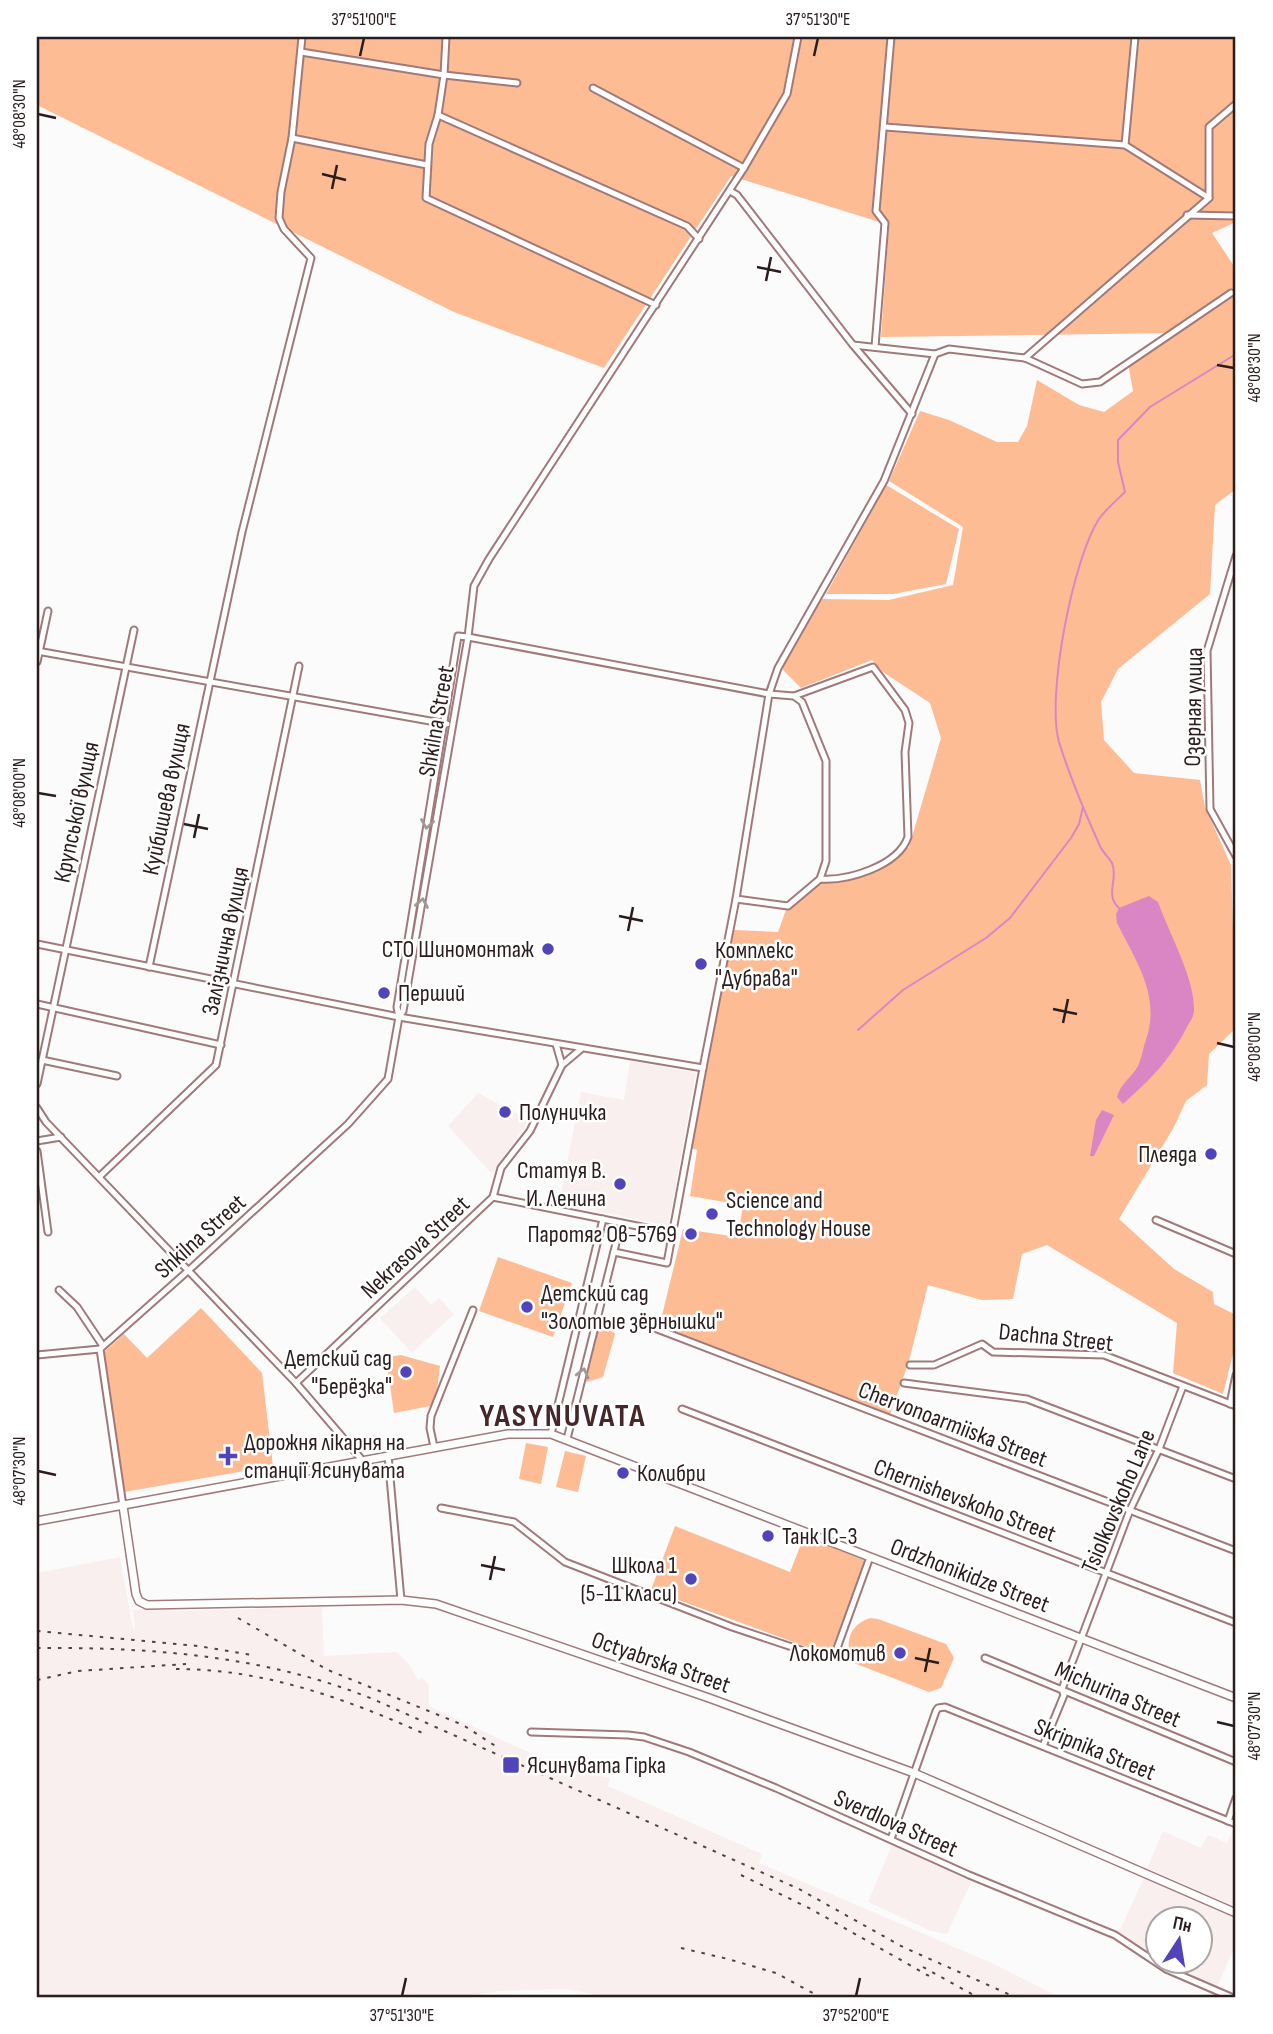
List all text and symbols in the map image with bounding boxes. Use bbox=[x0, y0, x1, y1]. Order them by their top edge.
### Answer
text: 37°51'00"E bbox=[331, 9, 397, 30]
text: 37°51'30"E bbox=[786, 9, 850, 30]
text: 48°08'30"N bbox=[9, 79, 30, 149]
text: 48°08'30"N bbox=[1244, 333, 1265, 403]
street label: Озерная улица bbox=[1178, 647, 1209, 767]
street label: Shkilna Street bbox=[412, 663, 461, 779]
street label: Куйбишева вулиця bbox=[136, 720, 197, 878]
street label: Крупської вулиця bbox=[47, 739, 106, 885]
text: 48°08'00"N bbox=[9, 758, 30, 828]
one-way arrow bbox=[420, 818, 435, 830]
street label: Залізнична вулиця bbox=[196, 864, 255, 1018]
one-way arrow bbox=[414, 897, 429, 909]
place label: СТО Шиномонтаж bbox=[382, 935, 534, 964]
place label: Комплекс "Дубрава" bbox=[715, 936, 798, 993]
marker: СТО Шиномонтаж bbox=[540, 941, 556, 957]
marker: Комплекс "Дубрава" bbox=[693, 956, 709, 972]
place label: Перший bbox=[398, 979, 465, 1008]
marker: Перший bbox=[376, 985, 392, 1001]
text: 48°08'00"N bbox=[1244, 1012, 1265, 1082]
place label: Полуничка bbox=[519, 1098, 606, 1127]
marker: Полуничка bbox=[497, 1104, 513, 1120]
place label: Плеяда bbox=[1138, 1140, 1197, 1169]
marker: Плеяда bbox=[1203, 1146, 1219, 1162]
place label: Статуя В. И. Ленина bbox=[517, 1156, 606, 1213]
marker: Статуя В. И. Ленина bbox=[612, 1176, 628, 1192]
place label: Science and Technology House bbox=[726, 1186, 871, 1243]
street label: Shkilna Street bbox=[149, 1188, 252, 1285]
street label: Nekrasova Street bbox=[355, 1190, 476, 1305]
marker: Science and Technology House bbox=[704, 1206, 720, 1222]
place label: Паротяг Ов-5769 bbox=[527, 1220, 677, 1249]
marker: Паротяг Ов-5769 bbox=[683, 1226, 699, 1242]
place label: Детский сад "Золотые зёрнышки" bbox=[541, 1279, 723, 1336]
marker: Детский сад "Золотые зёрнышки" bbox=[519, 1299, 535, 1315]
street label: Dachna Street bbox=[997, 1317, 1115, 1358]
place label: Детский сад "Берёзка" bbox=[284, 1344, 392, 1401]
marker: Детский сад "Берёзка" bbox=[398, 1364, 414, 1380]
one-way arrow bbox=[575, 1367, 589, 1379]
street label: Chervonoarmiiska Street bbox=[854, 1375, 1051, 1474]
district label: YASYNUVATA bbox=[479, 1397, 647, 1436]
street label: Tsiolkovskoho Lane bbox=[1075, 1425, 1162, 1577]
place label: Дорожня лікарня на станції Ясинувата bbox=[244, 1428, 405, 1485]
text: 48°07'30"N bbox=[9, 1436, 30, 1506]
marker: Дорожня лікарня на станції Ясинувата bbox=[218, 1446, 238, 1466]
street label: Chernishevskoho Street bbox=[870, 1452, 1060, 1549]
place label: Колибри bbox=[637, 1459, 706, 1488]
marker: Колибри bbox=[615, 1465, 631, 1481]
place label: Танк ІС-3 bbox=[782, 1522, 858, 1551]
marker: Танк ІС-3 bbox=[760, 1528, 776, 1544]
street label: Ordzhonikidze Street bbox=[886, 1532, 1053, 1619]
place label: Школа 1 (5-11 класи) bbox=[581, 1551, 678, 1608]
marker: Школа 1 (5-11 класи) bbox=[683, 1571, 699, 1587]
street label: Octyabrska Street bbox=[588, 1625, 734, 1700]
place label: Локомотив bbox=[789, 1639, 886, 1668]
marker: Локомотив bbox=[892, 1645, 908, 1661]
street label: Michurina Street bbox=[1050, 1655, 1185, 1734]
text: 48°07'30"N bbox=[1244, 1691, 1265, 1761]
street label: Skripnika Street bbox=[1030, 1712, 1160, 1787]
place label: Ясинувата Гірка bbox=[527, 1751, 666, 1780]
marker: Ясинувата Гірка bbox=[501, 1755, 521, 1775]
street label: Sverdlova Street bbox=[829, 1783, 962, 1864]
north arrow bbox=[1144, 1904, 1214, 1974]
text: Пн bbox=[1171, 1912, 1194, 1938]
text: 37°51'30"E bbox=[370, 2005, 434, 2026]
text: 37°52'00"E bbox=[823, 2005, 889, 2026]

